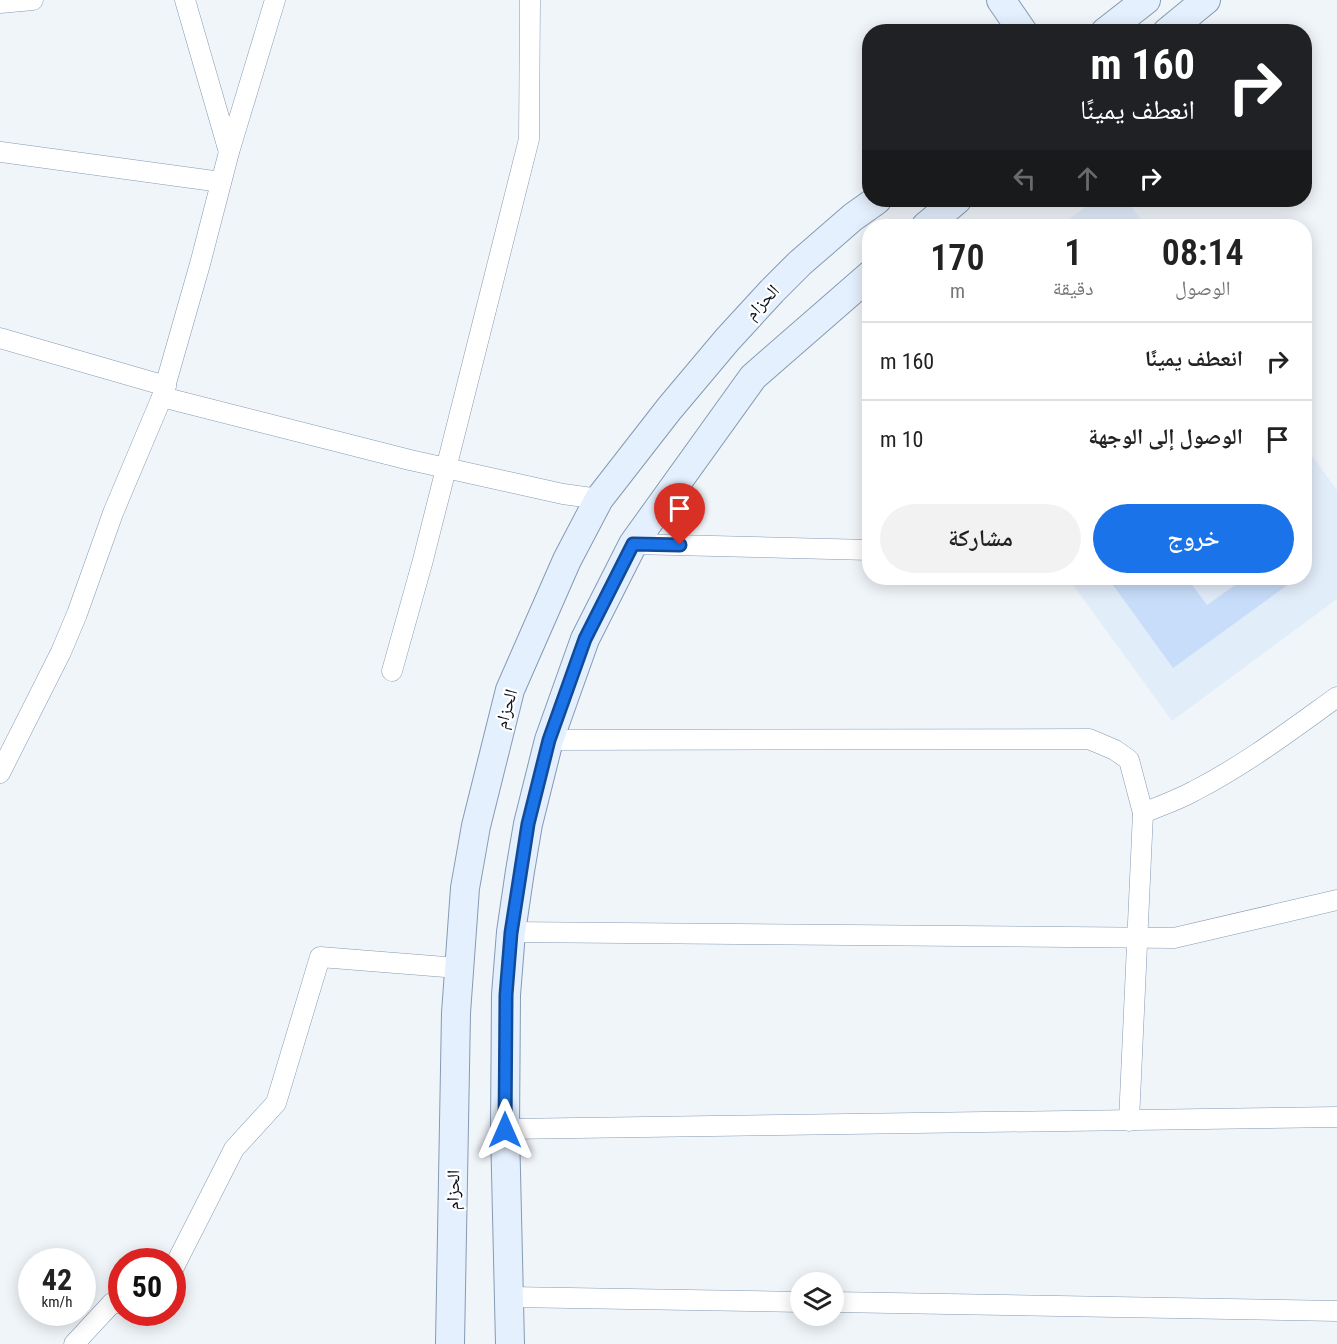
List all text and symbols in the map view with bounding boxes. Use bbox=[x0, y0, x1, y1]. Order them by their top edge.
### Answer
text: 160 m bbox=[1090, 40, 1195, 89]
icon: right bbox=[1216, 48, 1294, 126]
text: انعطف يمينًا bbox=[1080, 94, 1195, 126]
icon: left bbox=[1008, 162, 1041, 195]
icon: ahead bbox=[1071, 162, 1104, 195]
icon: right bbox=[1134, 162, 1167, 195]
text: 1 bbox=[1064, 232, 1082, 274]
text: 08:14 bbox=[1162, 232, 1244, 274]
text: 170 bbox=[930, 237, 985, 279]
text: دقيقة bbox=[1053, 276, 1094, 300]
text: الوصول bbox=[1175, 276, 1230, 300]
text: m bbox=[950, 279, 965, 303]
street label: الحزام bbox=[740, 280, 785, 325]
icon: right bbox=[1261, 345, 1294, 378]
text: انعطف يمينًا bbox=[1145, 346, 1243, 371]
text: 160 m bbox=[880, 349, 934, 374]
icon: arrive bbox=[1261, 423, 1294, 456]
text: الوصول إلى الوجهة bbox=[1088, 424, 1243, 449]
text: 10 m bbox=[880, 427, 923, 452]
pin bbox=[654, 483, 705, 545]
icon: arrive bbox=[663, 492, 696, 525]
button: مشاركة bbox=[880, 504, 1081, 573]
button: خروج bbox=[1093, 504, 1294, 573]
street label: الحزام bbox=[490, 687, 523, 732]
position arrow bbox=[473, 1098, 537, 1162]
street label: الحزام bbox=[442, 1170, 465, 1210]
speed limit sign: 50 bbox=[108, 1248, 186, 1326]
text: 42 bbox=[42, 1262, 72, 1297]
map controls bbox=[790, 1272, 844, 1326]
button: layers bbox=[790, 1272, 844, 1326]
text: km/h bbox=[42, 1293, 72, 1311]

